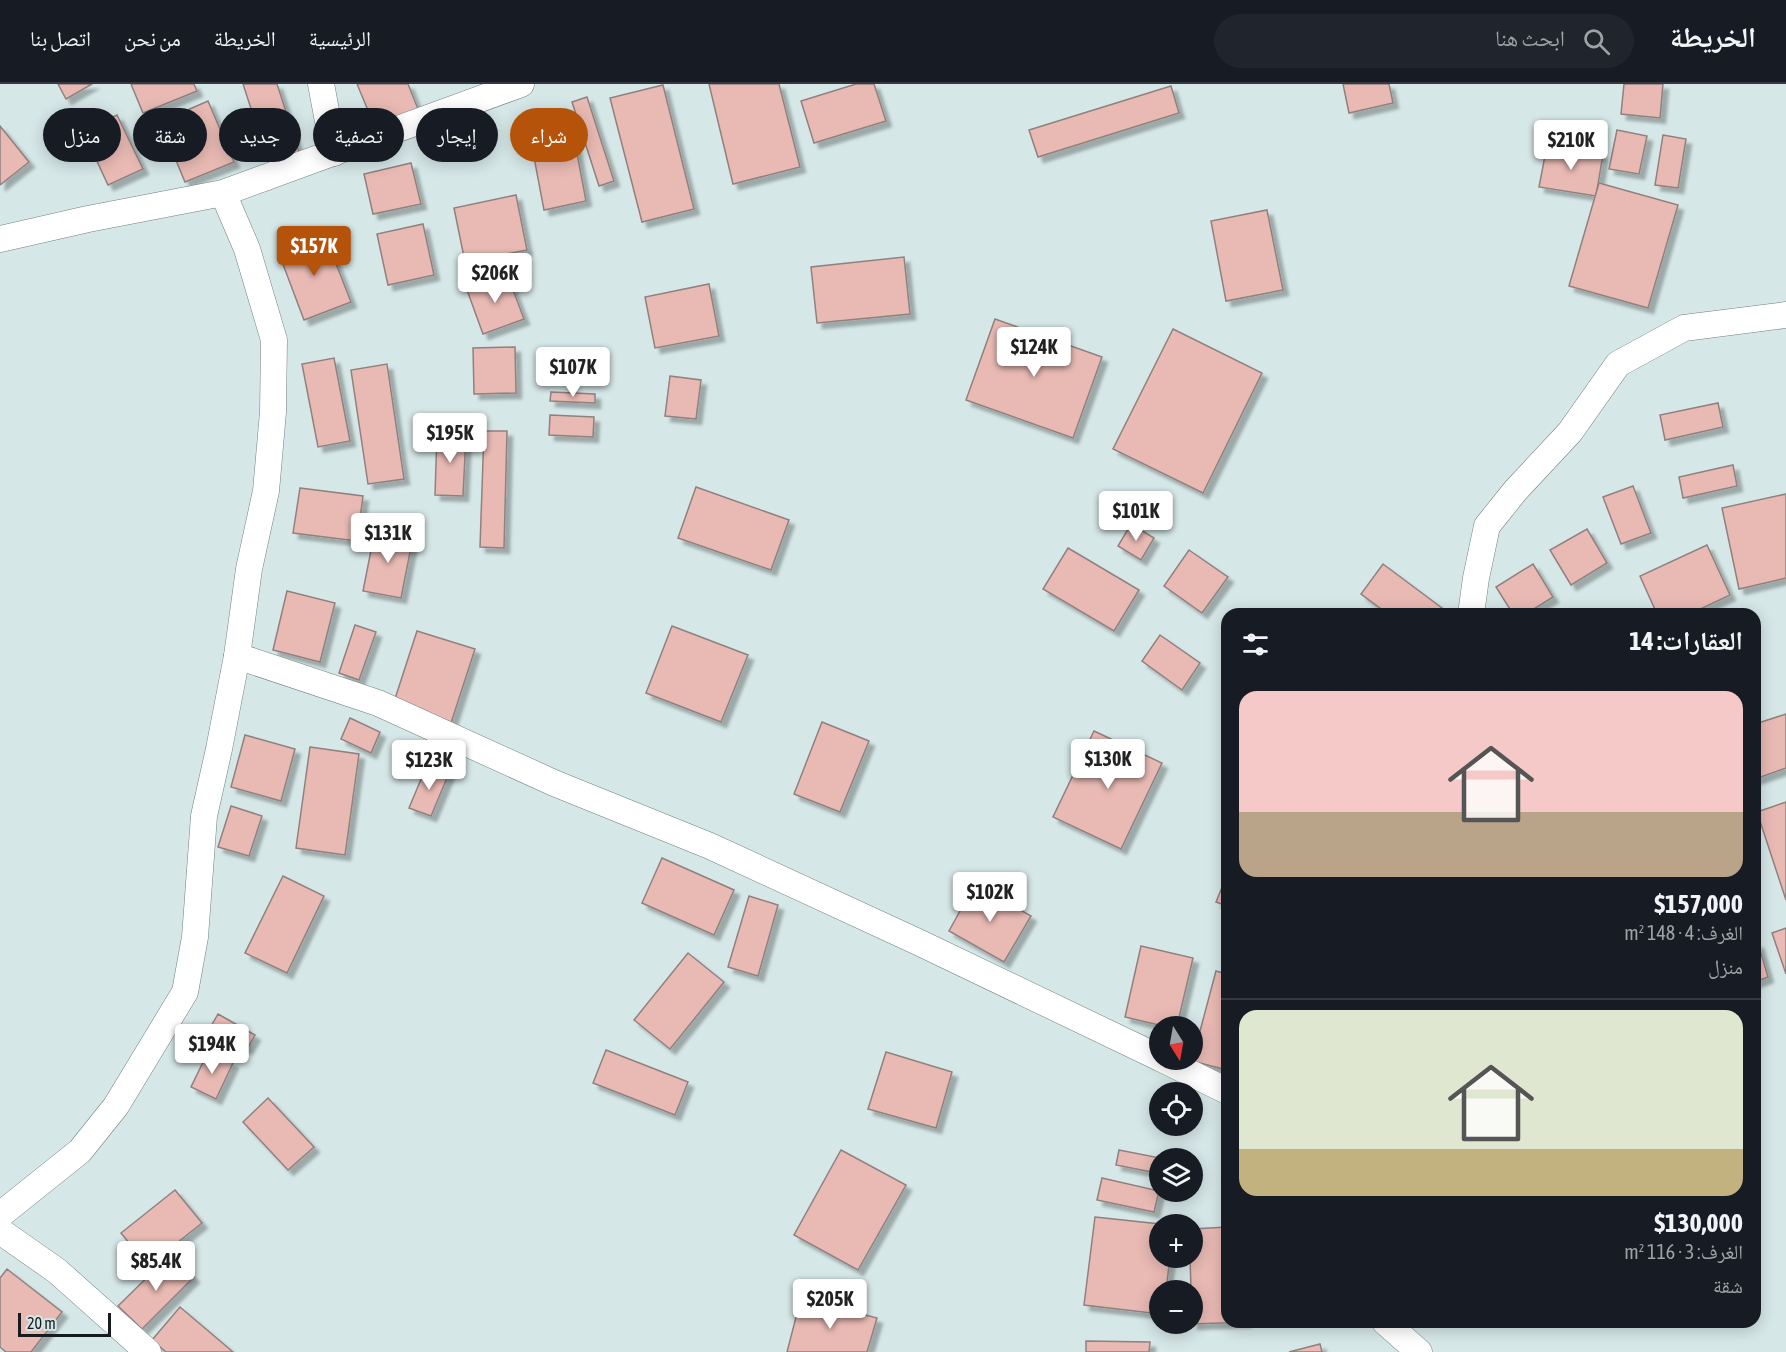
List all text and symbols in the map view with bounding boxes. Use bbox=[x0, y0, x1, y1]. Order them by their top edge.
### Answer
search box bbox=[1214, 14, 1634, 68]
text: الخريطة bbox=[1670, 21, 1756, 53]
text: ابحث هنا bbox=[1495, 25, 1565, 51]
icon: search bbox=[1580, 25, 1613, 58]
text: اتصل بنا bbox=[30, 26, 91, 50]
text: من نحن bbox=[124, 26, 181, 50]
text: الخريطة bbox=[214, 26, 276, 50]
text: الرئيسية bbox=[309, 26, 371, 50]
chip: منزل bbox=[43, 108, 121, 162]
chip: شقة bbox=[133, 108, 207, 162]
chip: جديد bbox=[219, 108, 301, 162]
chip: تصفية bbox=[313, 108, 404, 162]
chip: إيجار bbox=[416, 108, 498, 162]
chip: شراء bbox=[510, 108, 588, 162]
pin: $210K bbox=[1529, 120, 1613, 171]
text: $210K bbox=[1548, 128, 1594, 151]
pin: $157K bbox=[272, 226, 356, 277]
text: $157K bbox=[291, 234, 337, 257]
pin: $206K bbox=[453, 253, 537, 304]
text: $206K bbox=[472, 261, 518, 284]
pin: $124K bbox=[992, 327, 1076, 378]
text: $124K bbox=[1011, 335, 1057, 358]
pin: $107K bbox=[531, 347, 615, 398]
text: $107K bbox=[550, 355, 596, 378]
pin: $195K bbox=[408, 413, 492, 464]
text: $195K bbox=[427, 421, 473, 444]
pin: $101K bbox=[1094, 491, 1178, 542]
text: $101K bbox=[1113, 499, 1159, 522]
pin: $131K bbox=[346, 513, 430, 564]
text: $131K bbox=[365, 521, 411, 544]
text: العقارات: 14 bbox=[1629, 626, 1743, 656]
icon: filters bbox=[1239, 628, 1272, 661]
icon: home bbox=[1437, 730, 1545, 838]
pin: $130K bbox=[1066, 739, 1150, 790]
pin: $123K bbox=[387, 740, 471, 791]
text: $130K bbox=[1085, 747, 1131, 770]
text: $123K bbox=[406, 748, 452, 771]
pin: $102K bbox=[948, 872, 1032, 923]
text: $102K bbox=[967, 880, 1013, 903]
text: $157,000 bbox=[1654, 889, 1743, 919]
text: الغرف: 4 · 148 m² bbox=[1624, 921, 1743, 944]
text: منزل bbox=[1708, 955, 1743, 978]
north arrow bbox=[1149, 1016, 1203, 1070]
map controls bbox=[1149, 1016, 1203, 1334]
pin: $194K bbox=[170, 1024, 254, 1075]
text: $194K bbox=[189, 1032, 235, 1055]
icon: home bbox=[1437, 1049, 1545, 1157]
button: locate bbox=[1149, 1082, 1203, 1136]
button: layers bbox=[1149, 1148, 1203, 1202]
text: $130,000 bbox=[1654, 1208, 1743, 1238]
button: + bbox=[1149, 1214, 1203, 1268]
text: الغرف: 3 · 116 m² bbox=[1624, 1240, 1743, 1263]
pin: $85.4K bbox=[107, 1241, 205, 1292]
text: $85.4K bbox=[131, 1249, 181, 1272]
text: شقة bbox=[1713, 1274, 1743, 1297]
pin: $205K bbox=[788, 1279, 872, 1330]
button: − bbox=[1149, 1280, 1203, 1334]
text: $205K bbox=[807, 1287, 853, 1310]
scale bar bbox=[18, 1310, 111, 1338]
text: 20 m bbox=[27, 1314, 56, 1332]

